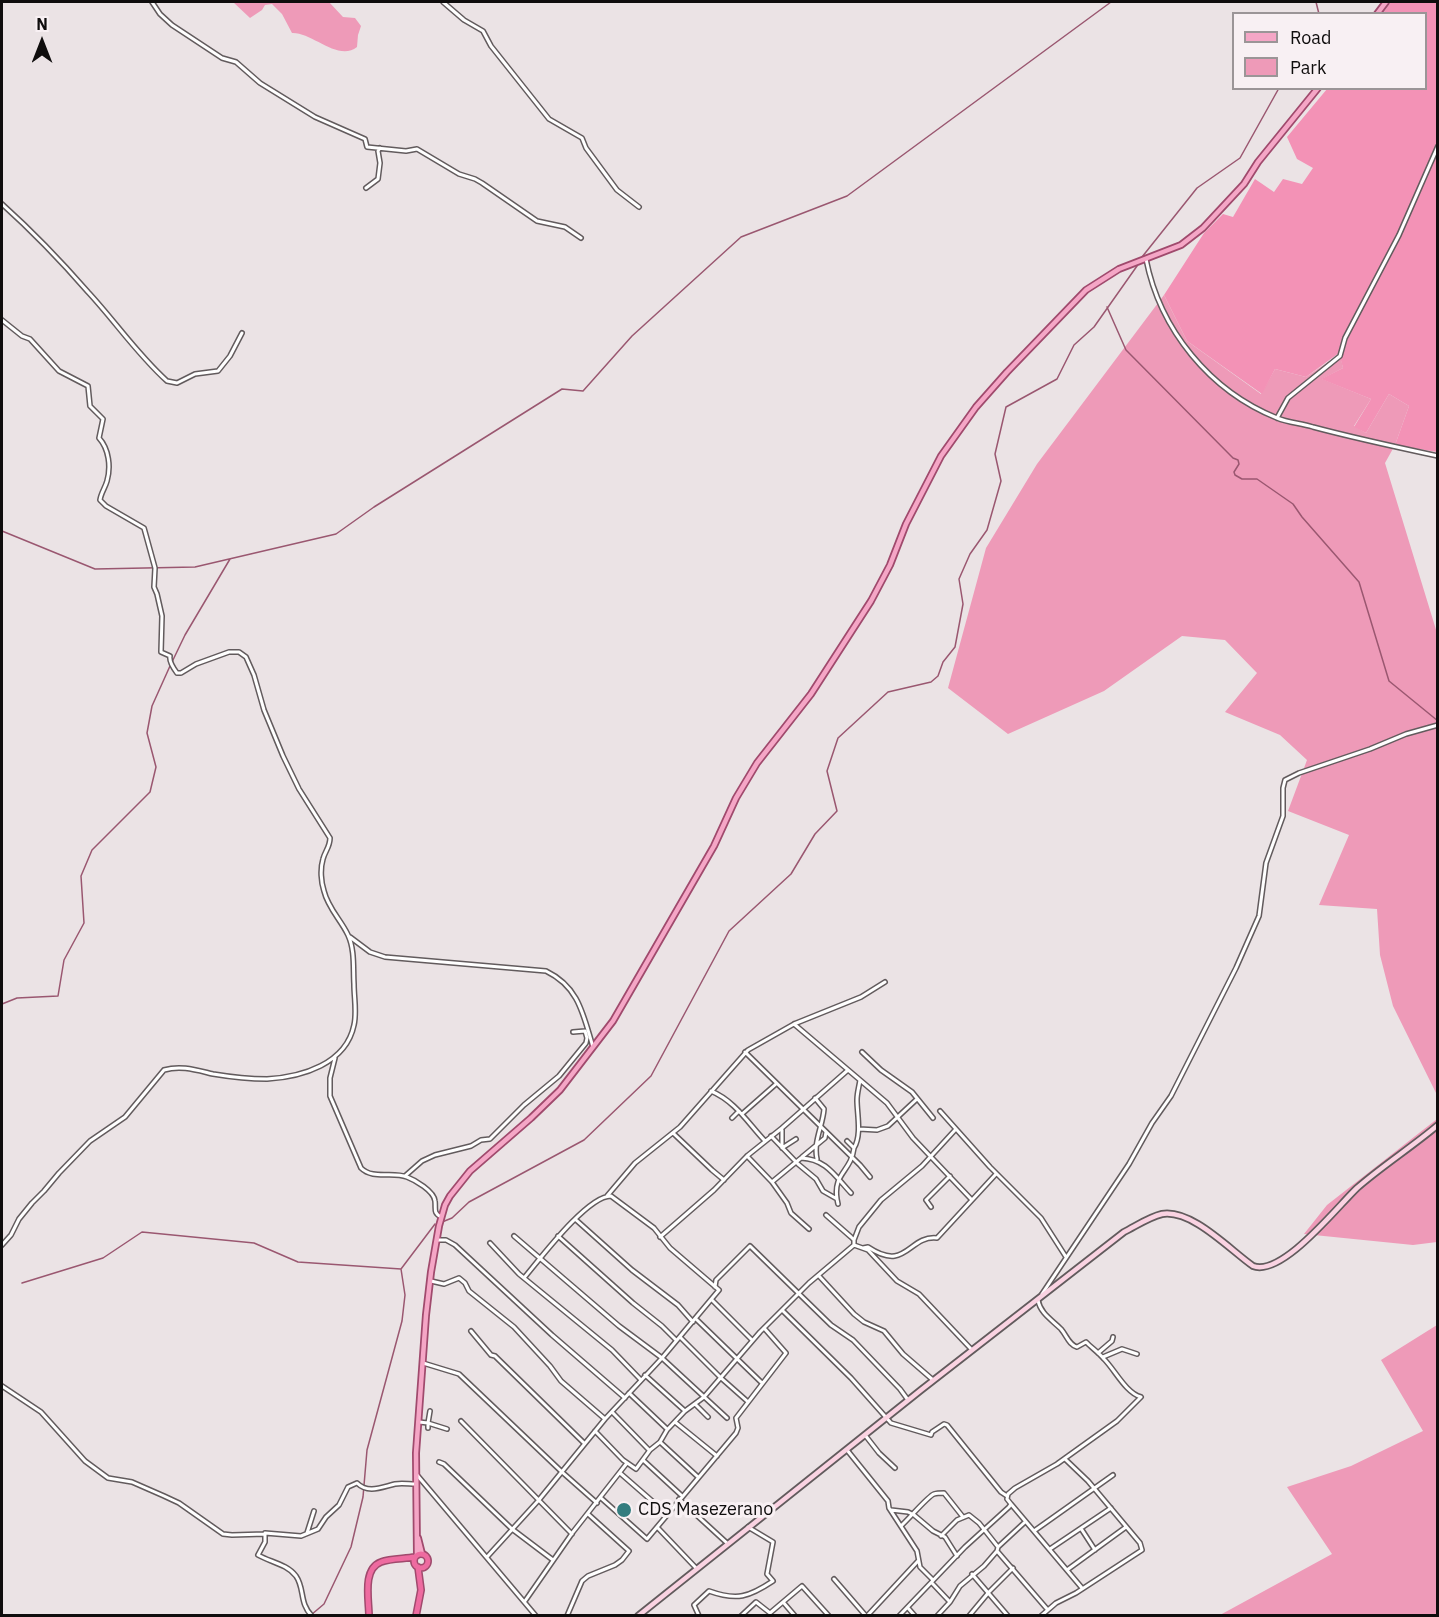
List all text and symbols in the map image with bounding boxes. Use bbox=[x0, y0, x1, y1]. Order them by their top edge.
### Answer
north arrow bbox=[12, 12, 72, 72]
legend bbox=[1232, 12, 1427, 90]
text: N bbox=[36, 14, 48, 34]
text: Road bbox=[1290, 26, 1331, 49]
text: Park bbox=[1290, 56, 1326, 79]
place label: CDS Masezerano bbox=[638, 1499, 773, 1521]
marker: CDS Masezerano bbox=[615, 1501, 633, 1519]

